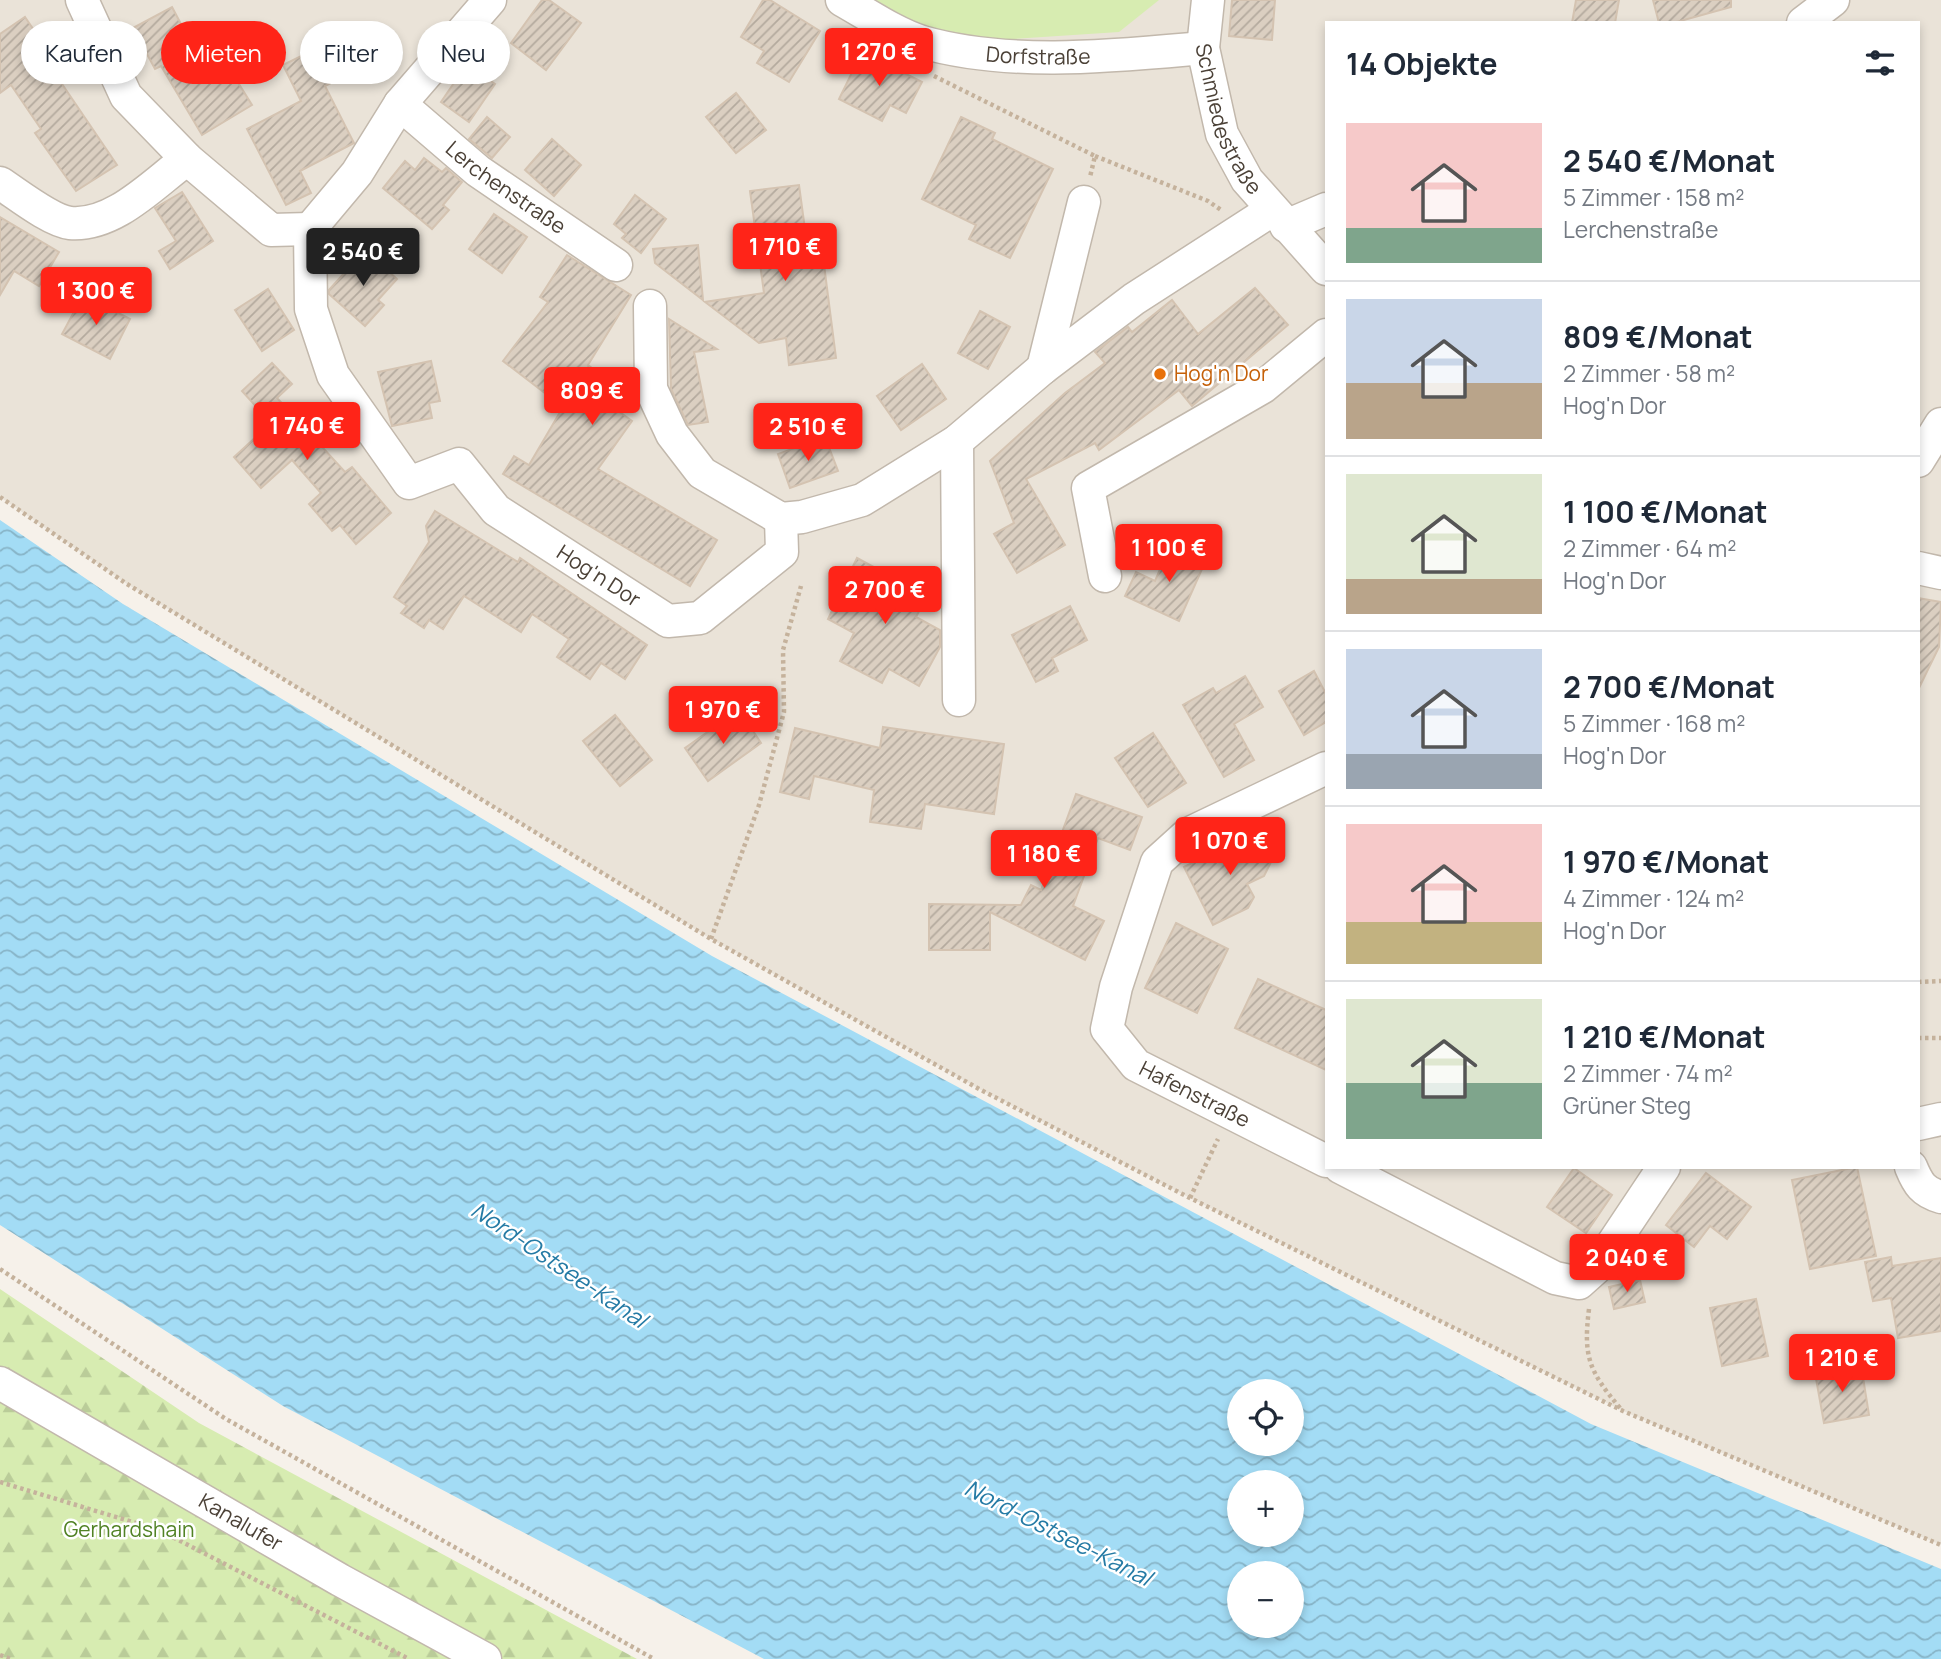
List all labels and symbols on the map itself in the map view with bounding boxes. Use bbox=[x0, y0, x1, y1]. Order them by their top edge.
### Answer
pin: 1 270 € bbox=[814, 28, 944, 88]
street label: Dorfstraße bbox=[985, 39, 1091, 70]
street label: Schmiedestraße bbox=[1189, 41, 1268, 200]
street label: Lerchenstraße bbox=[440, 134, 572, 240]
pin: 1 710 € bbox=[720, 224, 850, 283]
pin: 2 540 € bbox=[298, 229, 428, 288]
pin: 1 300 € bbox=[31, 268, 161, 327]
place label: Hog'n Dor bbox=[1174, 359, 1269, 387]
marker: Hog'n Dor bbox=[1152, 366, 1168, 382]
pin: 809 € bbox=[543, 368, 641, 427]
pin: 1 740 € bbox=[242, 402, 372, 462]
pin: 2 510 € bbox=[743, 404, 873, 463]
pin: 1 100 € bbox=[1104, 524, 1234, 584]
street label: Hog'n Dor bbox=[552, 538, 647, 613]
pin: 2 700 € bbox=[820, 566, 950, 626]
pin: 1 970 € bbox=[658, 686, 788, 746]
pin: 1 070 € bbox=[1165, 818, 1295, 877]
pin: 1 180 € bbox=[979, 830, 1109, 890]
street label: Hafenstraße bbox=[1135, 1054, 1255, 1133]
water label: Nord-Ostsee-Kanal bbox=[465, 1193, 656, 1336]
pin: 2 040 € bbox=[1562, 1234, 1692, 1294]
pin: 1 210 € bbox=[1777, 1334, 1907, 1394]
water label: Nord-Ostsee-Kanal bbox=[960, 1471, 1160, 1594]
street label: Kanalufer bbox=[194, 1486, 288, 1557]
park label: Gerhardshain bbox=[63, 1515, 195, 1543]

